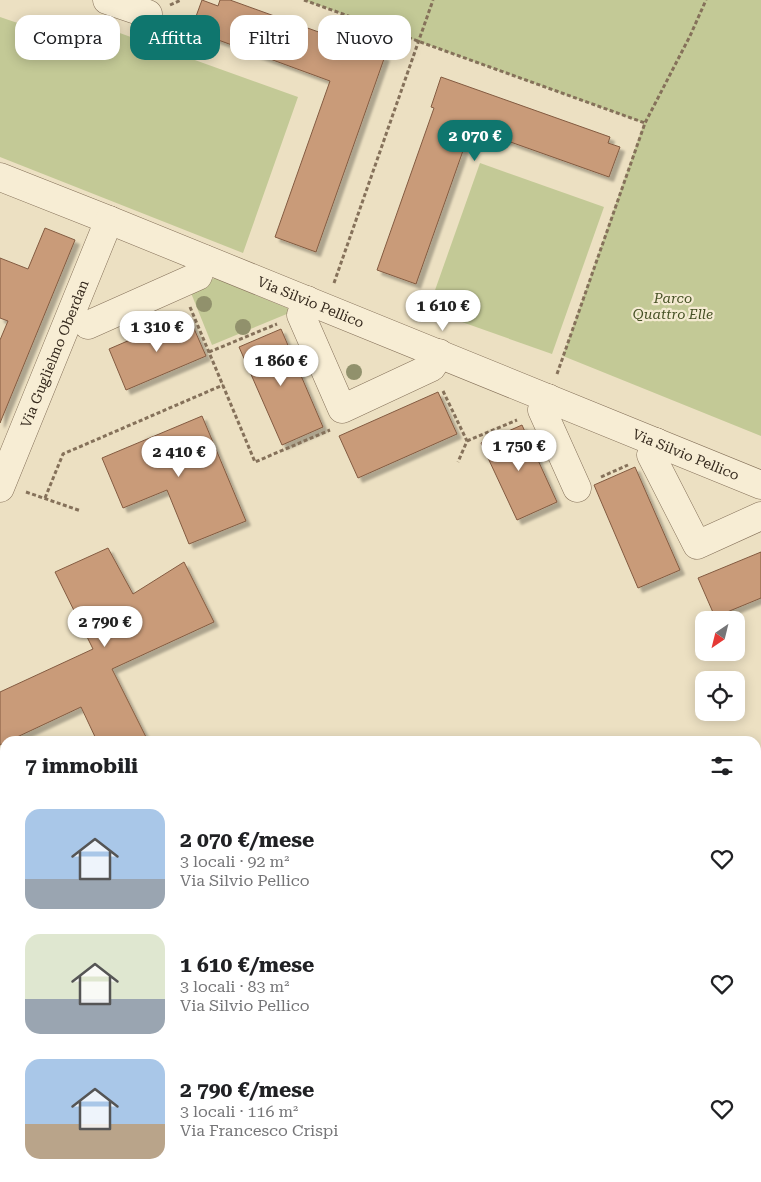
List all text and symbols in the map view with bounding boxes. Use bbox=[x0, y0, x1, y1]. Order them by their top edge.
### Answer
chip: Compra bbox=[15, 15, 120, 60]
chip: Affitta bbox=[130, 15, 220, 60]
chip: Filtri bbox=[230, 15, 308, 60]
chip: Nuovo bbox=[318, 15, 411, 60]
pin: 2 070 € bbox=[429, 120, 521, 162]
text: 2 070 € bbox=[449, 126, 501, 145]
street label: Via Silvio Pellico bbox=[255, 273, 366, 331]
street label: Via Guglielmo Oberdan bbox=[17, 277, 92, 430]
pin: 1 610 € bbox=[397, 290, 489, 332]
park label: Parco Quattro Elle bbox=[633, 290, 713, 322]
text: 1 610 € bbox=[417, 296, 469, 315]
pin: 1 310 € bbox=[111, 310, 203, 353]
text: 1 310 € bbox=[131, 317, 183, 336]
pin: 1 860 € bbox=[235, 344, 327, 387]
text: 1 860 € bbox=[255, 351, 307, 370]
street label: Via Silvio Pellico bbox=[630, 426, 742, 483]
pin: 1 750 € bbox=[473, 430, 565, 472]
pin: 2 410 € bbox=[133, 436, 225, 478]
text: 1 750 € bbox=[493, 436, 545, 455]
text: 2 410 € bbox=[153, 442, 205, 461]
pin: 2 790 € bbox=[59, 606, 151, 648]
north arrow bbox=[695, 611, 745, 661]
map controls bbox=[695, 611, 745, 721]
text: 2 790 € bbox=[79, 612, 131, 631]
button: locate bbox=[695, 671, 745, 721]
icon: filters bbox=[708, 752, 736, 780]
text: 7 immobili bbox=[25, 754, 138, 778]
text: 2 070 €/mese bbox=[180, 828, 314, 852]
icon: home bbox=[65, 829, 125, 889]
icon: heart bbox=[708, 845, 736, 873]
text: 3 locali · 92 m² bbox=[180, 852, 289, 871]
text: Via Silvio Pellico bbox=[180, 871, 310, 890]
text: 1 610 €/mese bbox=[180, 953, 314, 977]
icon: home bbox=[65, 954, 125, 1014]
icon: heart bbox=[708, 970, 736, 998]
text: 3 locali · 83 m² bbox=[180, 977, 289, 996]
text: Via Silvio Pellico bbox=[180, 996, 310, 1015]
text: 2 790 €/mese bbox=[180, 1078, 314, 1102]
icon: home bbox=[65, 1079, 125, 1139]
icon: heart bbox=[708, 1095, 736, 1123]
text: 3 locali · 116 m² bbox=[180, 1102, 298, 1121]
text: Via Francesco Crispi bbox=[180, 1121, 338, 1140]

